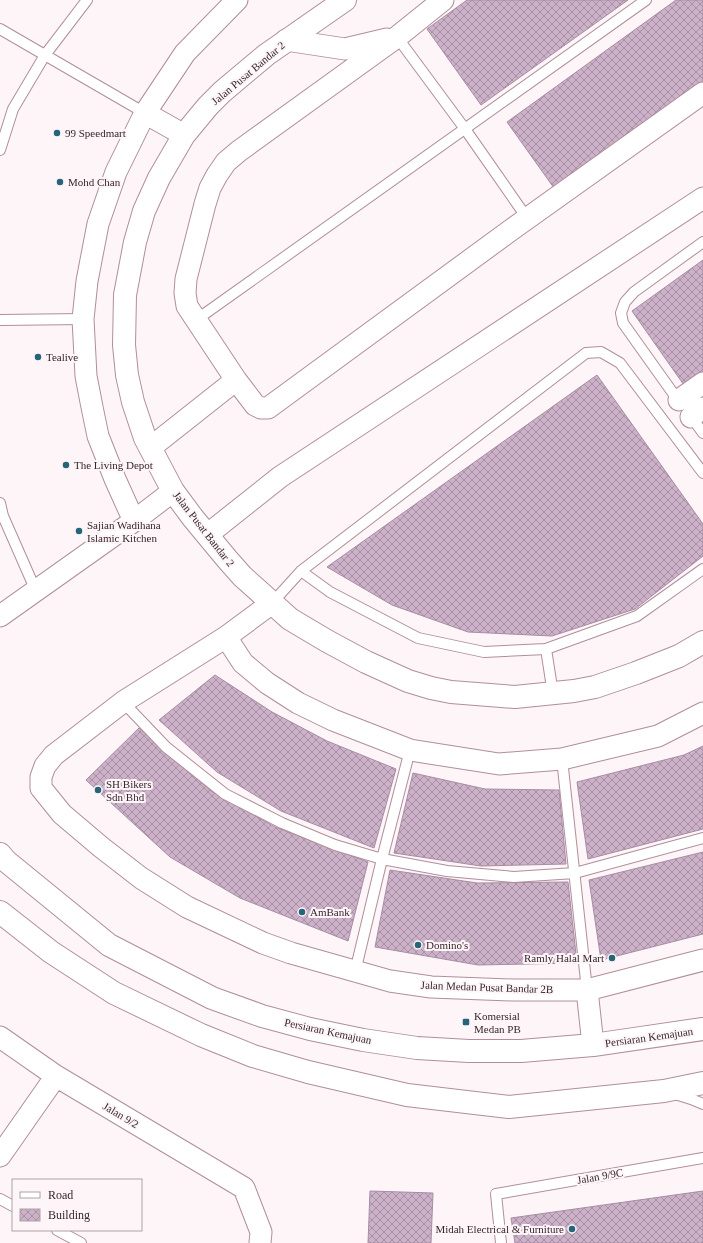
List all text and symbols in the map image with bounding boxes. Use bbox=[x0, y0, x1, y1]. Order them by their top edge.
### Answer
street label: Jalan Pusat Bandar 2 bbox=[209, 39, 287, 107]
place label: 99 Speedmart bbox=[65, 127, 126, 139]
marker: 99 Speedmart bbox=[52, 128, 62, 138]
place label: Mohd Chan bbox=[68, 176, 121, 188]
marker: Mohd Chan bbox=[55, 177, 65, 187]
place label: Tealive bbox=[46, 351, 78, 363]
marker: Tealive bbox=[33, 352, 43, 362]
place label: The Living Depot bbox=[74, 459, 153, 471]
marker: The Living Depot bbox=[61, 460, 71, 470]
street label: Jalan Pusat Bandar 2 bbox=[171, 489, 237, 569]
place label: Sajian Wadihana Islamic Kitchen bbox=[87, 519, 161, 544]
marker: Sajian Wadihana Islamic Kitchen bbox=[74, 526, 84, 536]
place label: SH Bikers Sdn Bhd bbox=[106, 778, 152, 803]
marker: SH Bikers Sdn Bhd bbox=[93, 785, 103, 795]
place label: AmBank bbox=[310, 906, 350, 918]
marker: AmBank bbox=[297, 907, 307, 917]
place label: Domino's bbox=[426, 939, 468, 951]
marker: Domino's bbox=[413, 940, 423, 950]
place label: Ramly Halal Mart bbox=[524, 952, 604, 964]
marker: Ramly Halal Mart bbox=[607, 953, 617, 963]
street label: Jalan Medan Pusat Bandar 2B bbox=[421, 979, 553, 995]
place label: Komersial Medan PB bbox=[474, 1010, 521, 1035]
street label: Persiaran Kemajuan bbox=[283, 1016, 373, 1046]
marker: Komersial Medan PB bbox=[461, 1017, 471, 1027]
street label: Persiaran Kemajuan bbox=[604, 1025, 694, 1049]
street label: Jalan 9/2 bbox=[101, 1100, 141, 1130]
street label: Jalan 9/9C bbox=[576, 1166, 624, 1186]
legend bbox=[12, 1179, 142, 1231]
text: Road bbox=[48, 1188, 73, 1202]
text: Building bbox=[48, 1208, 90, 1222]
place label: Midah Electrical & Furniture bbox=[435, 1223, 564, 1235]
marker: Midah Electrical & Furniture bbox=[567, 1224, 577, 1234]

